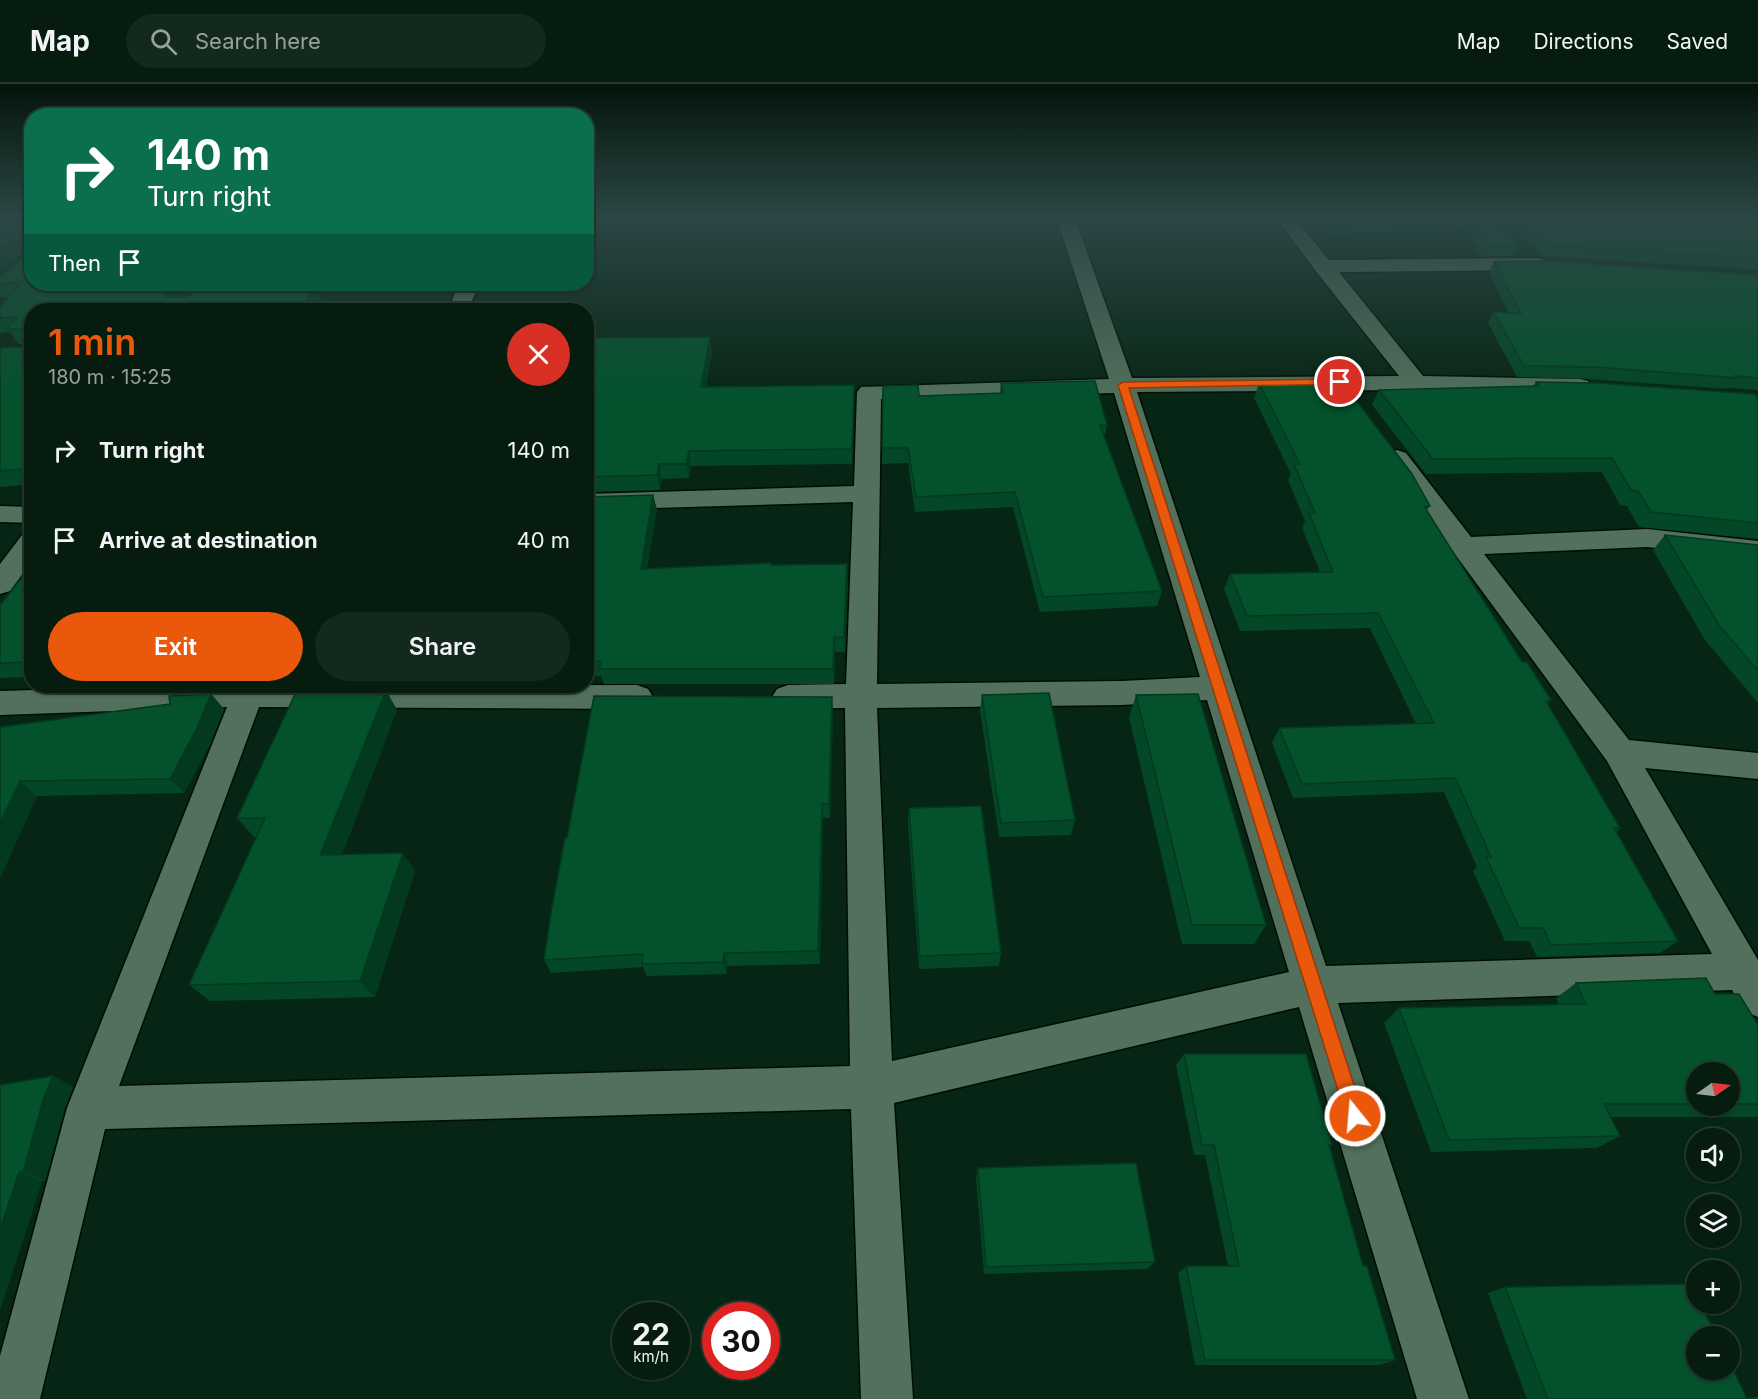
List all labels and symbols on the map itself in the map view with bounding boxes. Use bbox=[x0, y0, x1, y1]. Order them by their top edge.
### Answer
pin bbox=[1314, 356, 1365, 407]
north arrow bbox=[1686, 1062, 1740, 1116]
position arrow bbox=[1323, 1084, 1387, 1148]
speed limit sign: 30 bbox=[702, 1302, 780, 1380]

